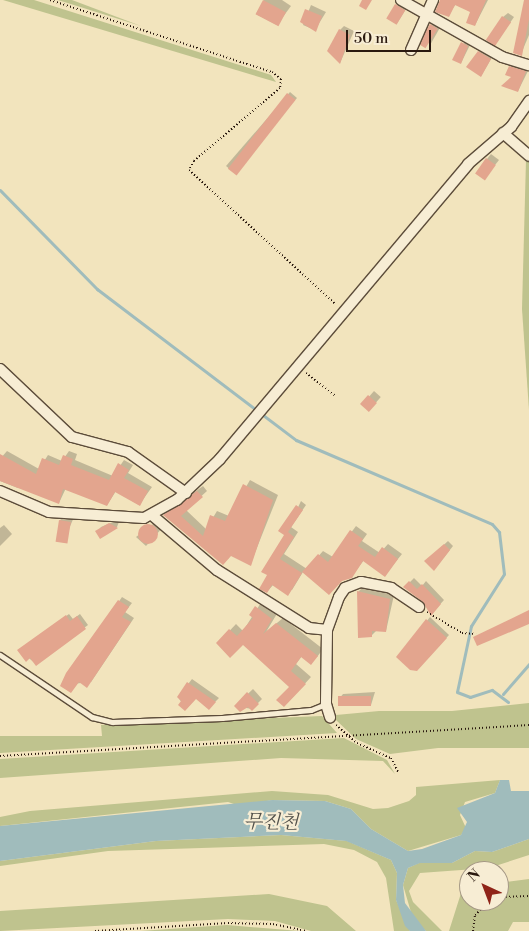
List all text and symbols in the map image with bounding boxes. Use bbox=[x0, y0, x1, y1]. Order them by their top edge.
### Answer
scale bar bbox=[349, 20, 434, 52]
text: 50 m bbox=[354, 29, 388, 48]
water label: 무진천 bbox=[243, 811, 299, 835]
north arrow bbox=[459, 861, 509, 911]
text: N bbox=[464, 865, 485, 886]

